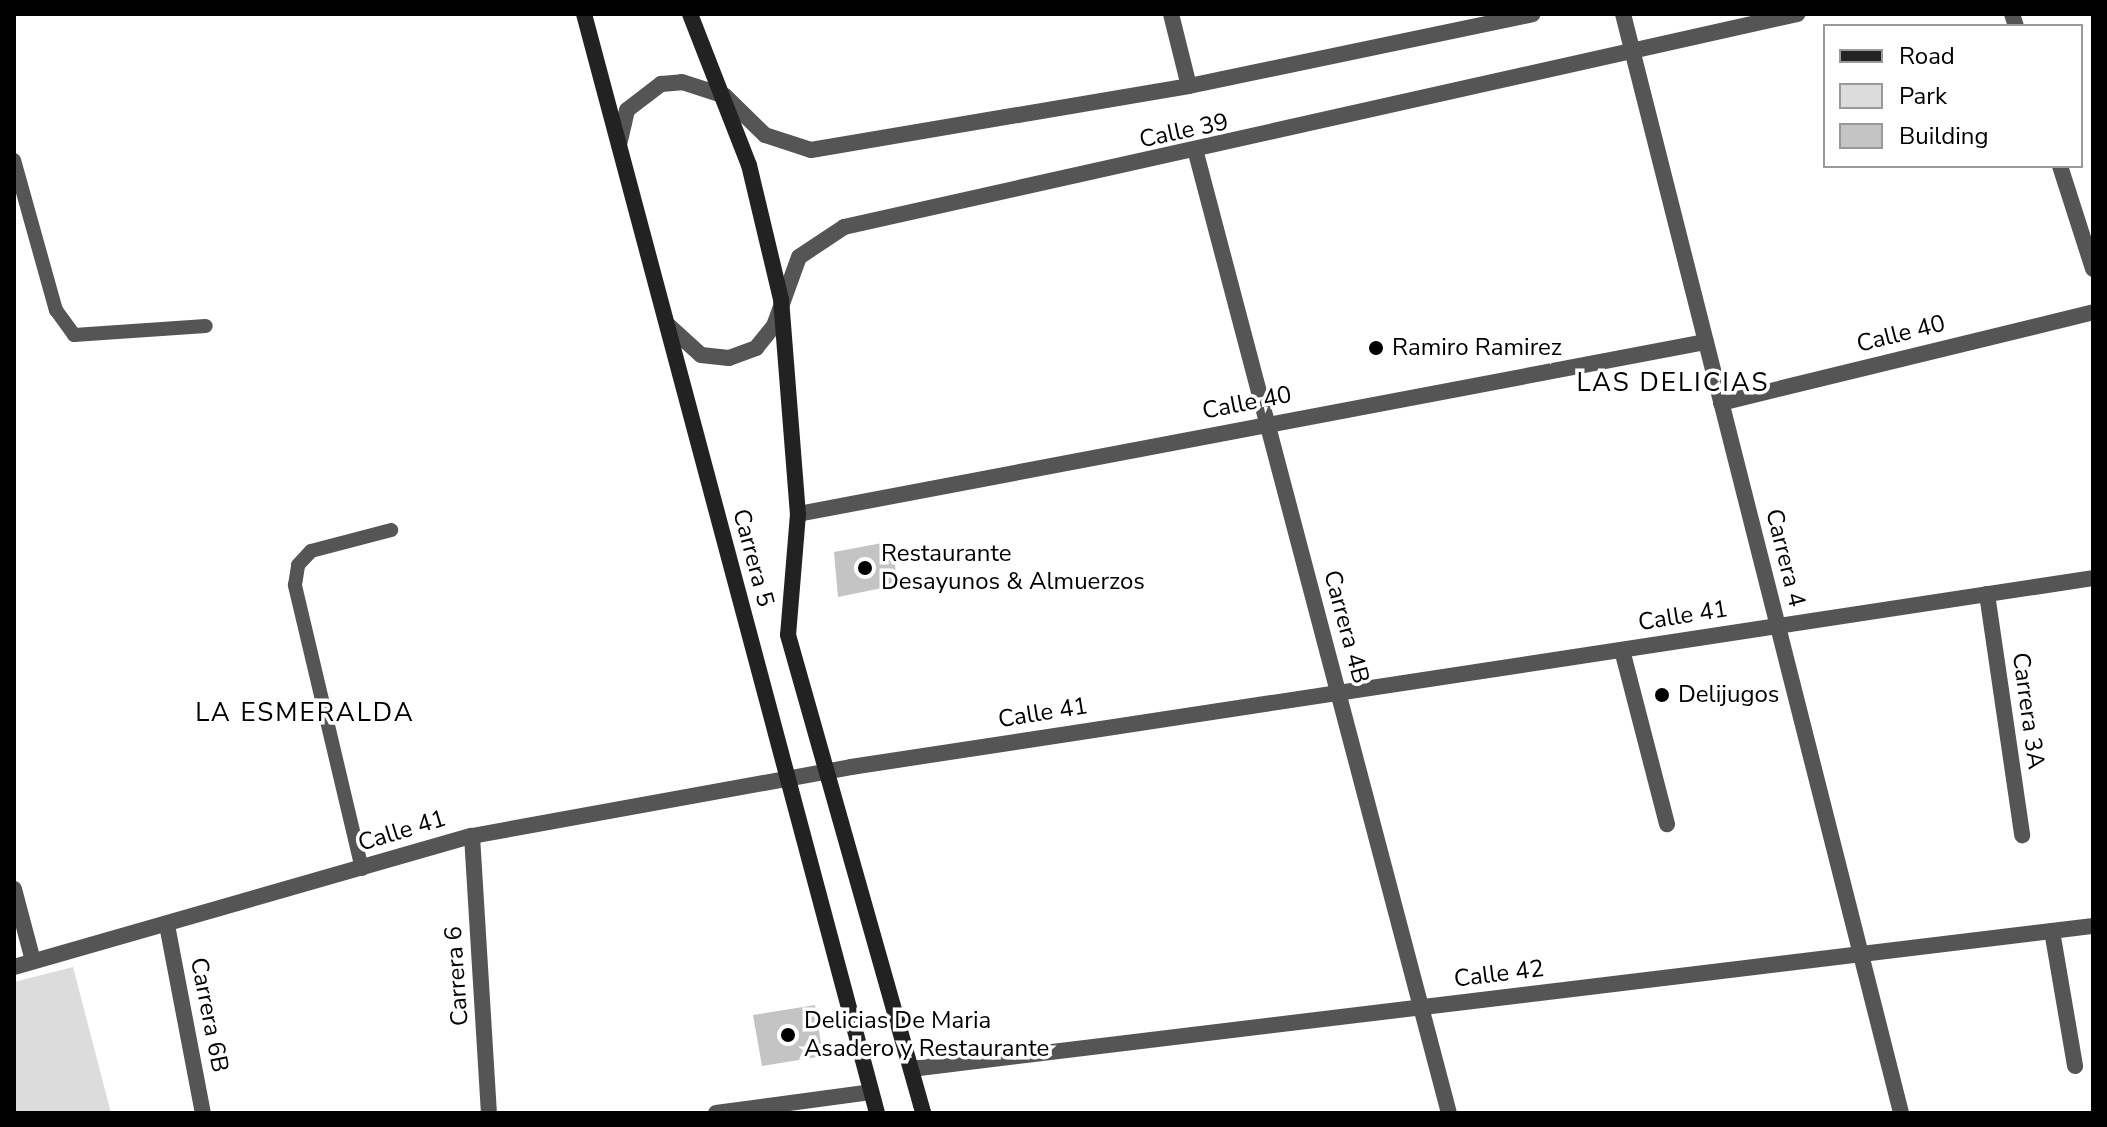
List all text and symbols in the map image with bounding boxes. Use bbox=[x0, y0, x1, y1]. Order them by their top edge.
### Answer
legend bbox=[1823, 24, 2083, 168]
text: Road bbox=[1899, 40, 1955, 72]
text: Park bbox=[1899, 80, 1947, 112]
street label: Calle 39 bbox=[1137, 108, 1231, 154]
text: Building bbox=[1899, 120, 1989, 152]
street label: Calle 40 bbox=[1854, 309, 1948, 359]
place label: Ramiro Ramirez bbox=[1392, 334, 1562, 362]
marker: Ramiro Ramirez bbox=[1367, 339, 1385, 357]
district label: LAS DELICIAS bbox=[1576, 367, 1770, 399]
street label: Calle 40 bbox=[1200, 380, 1294, 426]
street label: Carrera 5 bbox=[726, 506, 780, 610]
street label: Carrera 4 bbox=[1759, 506, 1811, 610]
place label: Restaurante Desayunos & Almuerzos bbox=[881, 540, 1145, 596]
marker: Restaurante Desayunos & Almuerzos bbox=[856, 559, 874, 577]
street label: Carrera 4B bbox=[1317, 567, 1375, 687]
street label: Calle 41 bbox=[1636, 595, 1730, 637]
street label: Carrera 3A bbox=[2006, 651, 2050, 771]
place label: Delijugos bbox=[1678, 681, 1779, 709]
marker: Delijugos bbox=[1653, 686, 1671, 704]
street label: Calle 41 bbox=[996, 692, 1090, 734]
district label: LA ESMERALDA bbox=[195, 697, 415, 729]
street label: Calle 41 bbox=[355, 804, 449, 858]
street label: Carrera 6 bbox=[439, 925, 475, 1027]
street label: Calle 42 bbox=[1452, 954, 1546, 994]
street label: Carrera 6B bbox=[184, 955, 234, 1075]
place label: Delicias De Maria Asadero y Restaurante bbox=[804, 1007, 1049, 1063]
marker: Delicias De Maria Asadero y Restaurante bbox=[779, 1026, 797, 1044]

